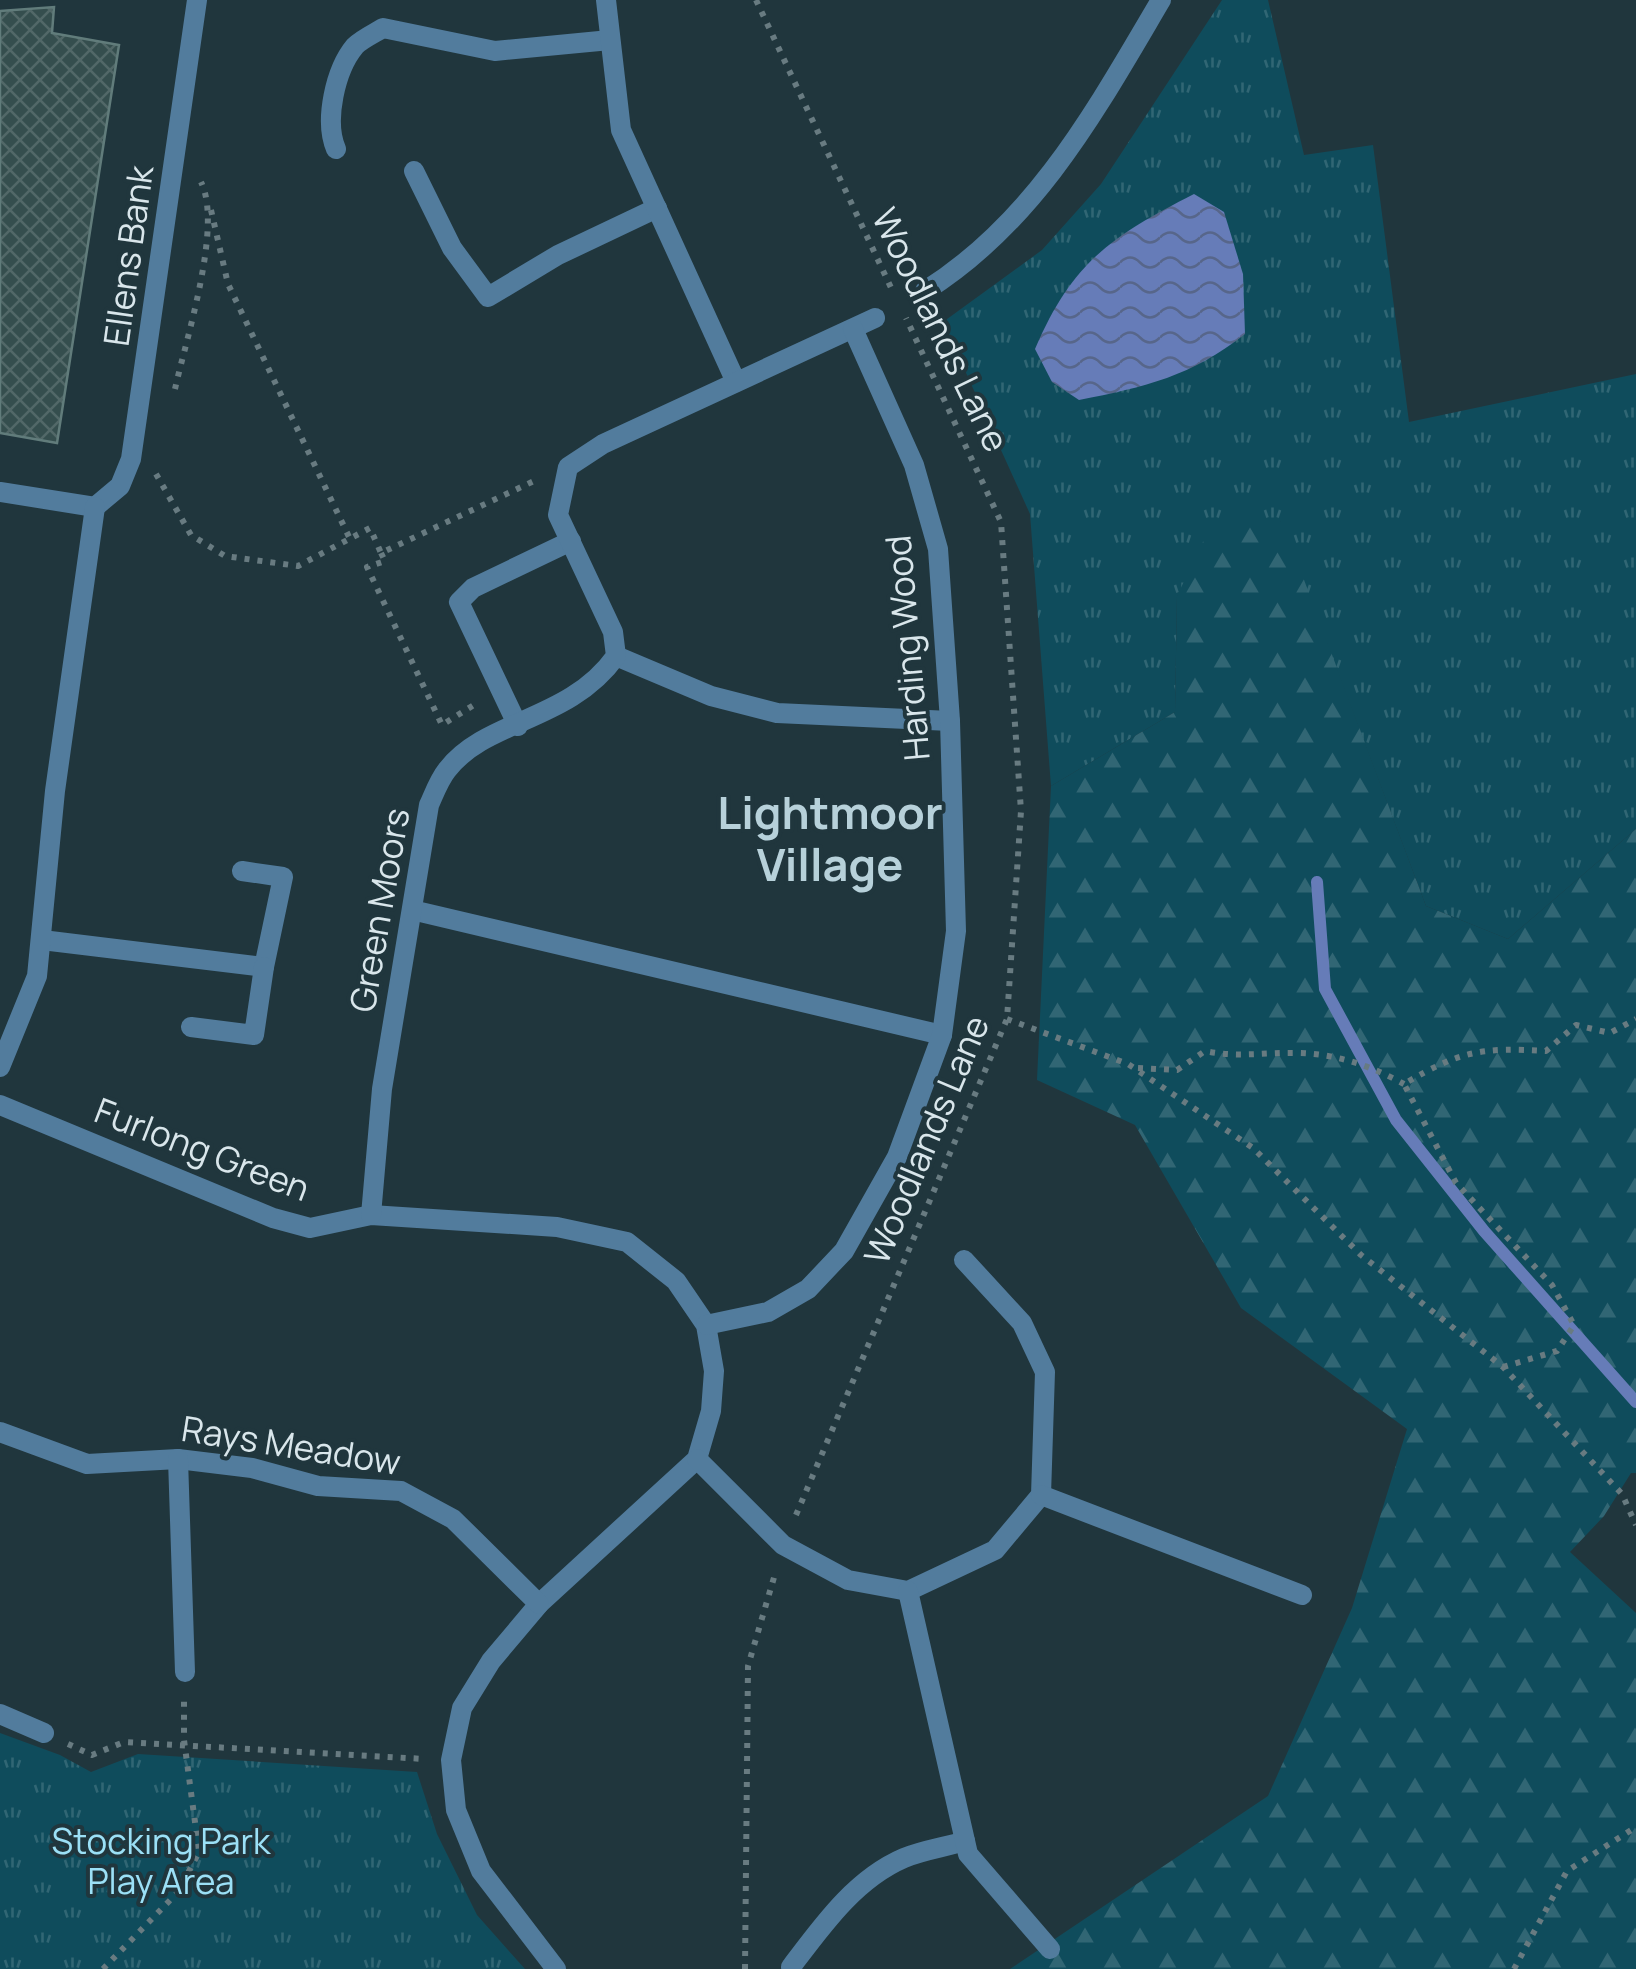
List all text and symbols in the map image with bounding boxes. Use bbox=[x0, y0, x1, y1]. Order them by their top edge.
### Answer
street label: Ellens Bank bbox=[92, 161, 165, 349]
street label: Woodlands Lane bbox=[861, 200, 1021, 459]
street label: Harding Wood bbox=[873, 533, 941, 763]
district label: Lightmoor Village bbox=[717, 781, 943, 895]
street label: Green Moors bbox=[337, 804, 421, 1016]
street label: Woodlands Lane bbox=[852, 1008, 1000, 1271]
street label: Furlong Green bbox=[88, 1086, 317, 1212]
street label: Rays Meadow bbox=[178, 1404, 404, 1486]
park label: Stocking Park Play Area bbox=[52, 1817, 272, 1905]

